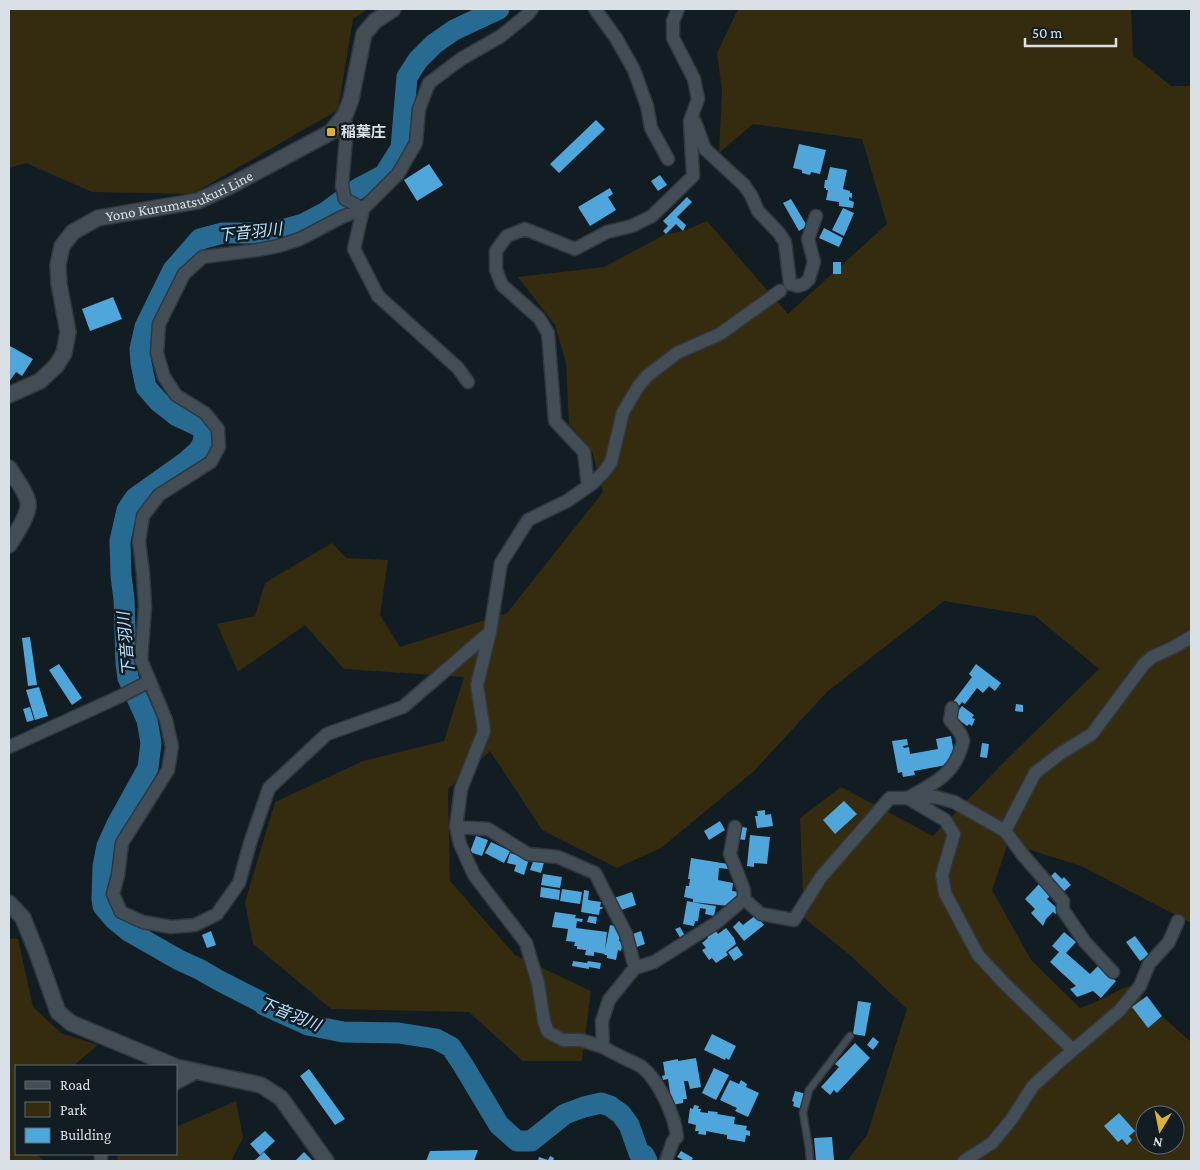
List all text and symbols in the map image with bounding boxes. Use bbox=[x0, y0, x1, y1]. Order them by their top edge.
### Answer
scale bar bbox=[1025, 15, 1116, 47]
text: 50 m bbox=[1032, 25, 1062, 41]
place label: 稲葉庄 bbox=[341, 124, 386, 140]
marker: 稲葉庄 bbox=[325, 126, 337, 138]
street label: Yono Kurumatsukuri Line bbox=[105, 167, 256, 225]
water label: 下音羽川 bbox=[217, 220, 285, 244]
water label: 下音羽川 bbox=[115, 609, 137, 677]
water label: 下音羽川 bbox=[257, 994, 325, 1035]
legend bbox=[15, 1065, 178, 1155]
text: Road bbox=[60, 1077, 91, 1093]
text: Park bbox=[60, 1102, 87, 1118]
north arrow bbox=[1135, 1105, 1185, 1155]
text: Building bbox=[60, 1127, 111, 1144]
text: N bbox=[1151, 1134, 1164, 1152]

